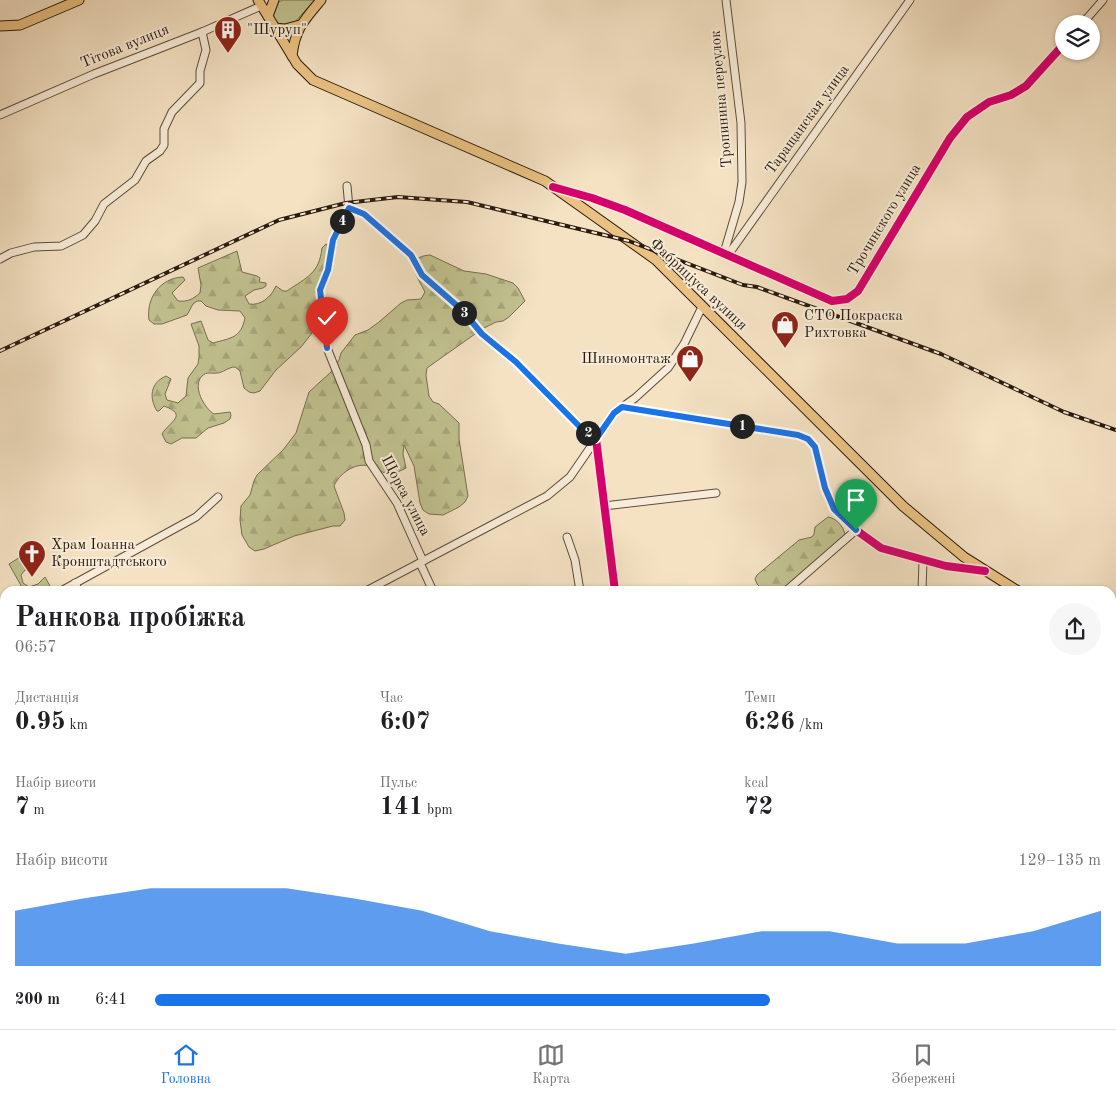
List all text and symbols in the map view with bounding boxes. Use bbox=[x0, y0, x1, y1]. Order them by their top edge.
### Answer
building icon: "Шуруп" bbox=[213, 15, 243, 54]
map controls bbox=[1055, 15, 1100, 60]
button: layers bbox=[1055, 15, 1100, 60]
street label: Тітова вулиця bbox=[79, 22, 172, 72]
place label: "Шуруп" bbox=[247, 23, 307, 38]
street label: Тропинина переулок bbox=[708, 29, 735, 168]
street label: Таращанская улица bbox=[763, 62, 853, 178]
street label: Трочинского улица bbox=[846, 161, 924, 278]
pin: 4 bbox=[330, 208, 354, 234]
text: 4 bbox=[338, 214, 347, 228]
street label: Фабриціуса вулиця bbox=[646, 236, 750, 334]
pin bbox=[306, 297, 348, 348]
pin: 3 bbox=[452, 300, 476, 326]
icon: check bbox=[313, 304, 341, 332]
text: 3 bbox=[460, 306, 469, 320]
place label: СТО Покраска Рихтовка bbox=[804, 309, 904, 341]
shop icon: СТО Покраска Рихтовка bbox=[770, 310, 800, 349]
shop icon: Шиномонтаж bbox=[675, 344, 705, 383]
place label: Шиномонтаж bbox=[581, 352, 671, 367]
pin: 1 bbox=[730, 414, 754, 438]
text: 1 bbox=[738, 419, 747, 433]
pin: 2 bbox=[576, 420, 600, 446]
text: 2 bbox=[584, 426, 593, 440]
street label: Щорса улица bbox=[378, 453, 433, 539]
pin bbox=[835, 479, 877, 530]
icon: arrive bbox=[842, 486, 870, 514]
place label: Храм Іоанна Кронштадтського bbox=[51, 538, 167, 570]
church icon: Храм Іоанна Кронштадтського bbox=[17, 539, 47, 578]
button: share bbox=[1049, 603, 1101, 655]
text: Ранкова пробіжка bbox=[15, 605, 245, 633]
text: 06:57 bbox=[15, 640, 57, 656]
text: Дистанція bbox=[15, 691, 79, 705]
text: Час bbox=[380, 691, 403, 705]
text: Темп bbox=[744, 691, 776, 705]
text: 0.95 bbox=[15, 710, 66, 735]
text: 6:07 bbox=[380, 710, 430, 735]
text: 6:26 bbox=[744, 710, 795, 735]
text: km bbox=[66, 718, 88, 732]
text: /km bbox=[795, 718, 823, 732]
text: Набір висоти bbox=[15, 776, 96, 790]
text: Пульс bbox=[380, 776, 417, 790]
text: kcal bbox=[744, 776, 768, 790]
text: 7 bbox=[15, 795, 30, 820]
text: 141 bbox=[380, 795, 423, 820]
text: 72 bbox=[744, 795, 773, 820]
text: m bbox=[30, 803, 45, 817]
text: bpm bbox=[423, 803, 453, 817]
text: Набір висоти bbox=[15, 853, 108, 869]
text: 129–135 m bbox=[1018, 853, 1101, 869]
text: 200 m bbox=[15, 992, 60, 1008]
text: 6:41 bbox=[95, 992, 127, 1008]
tab: Головна bbox=[161, 1041, 211, 1088]
tab: Карта bbox=[532, 1041, 570, 1088]
tab: Збережені bbox=[892, 1041, 955, 1088]

